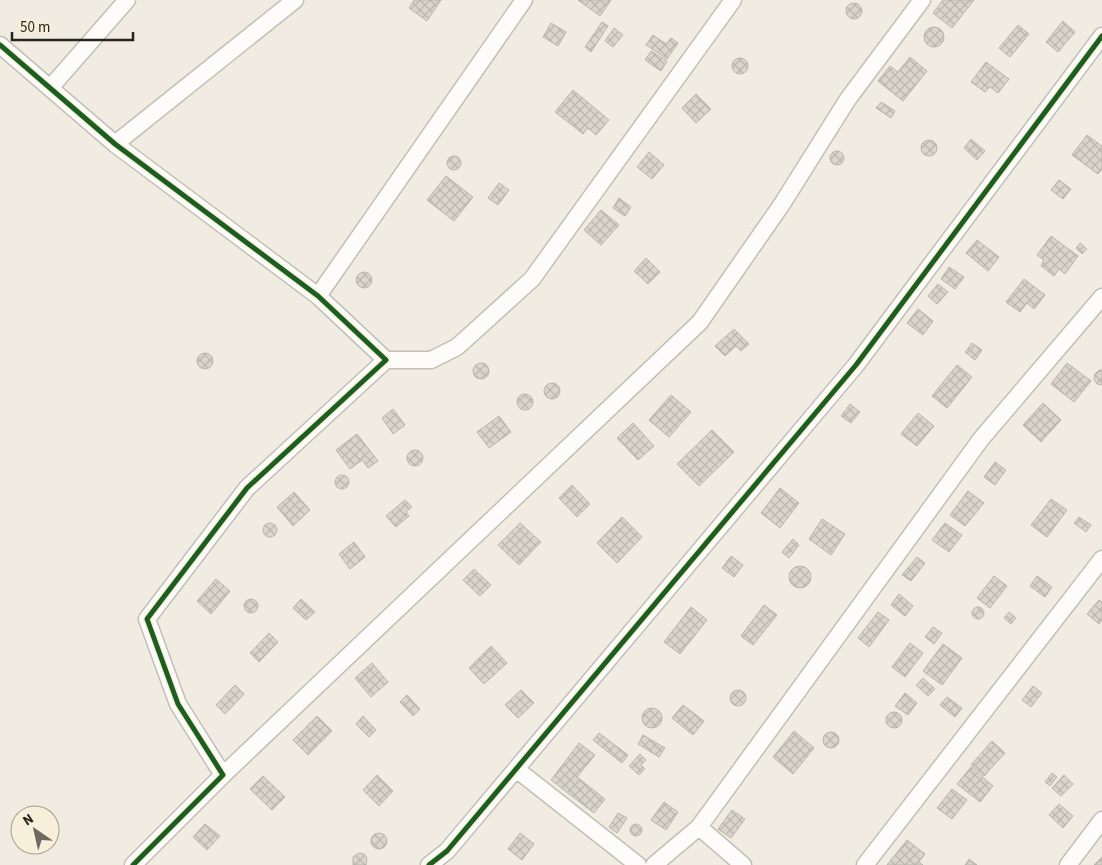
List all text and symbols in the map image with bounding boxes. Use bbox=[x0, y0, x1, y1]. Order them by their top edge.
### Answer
scale bar bbox=[12, 10, 134, 42]
text: 50 m bbox=[20, 17, 50, 38]
north arrow bbox=[10, 805, 60, 855]
text: N bbox=[19, 809, 38, 831]

